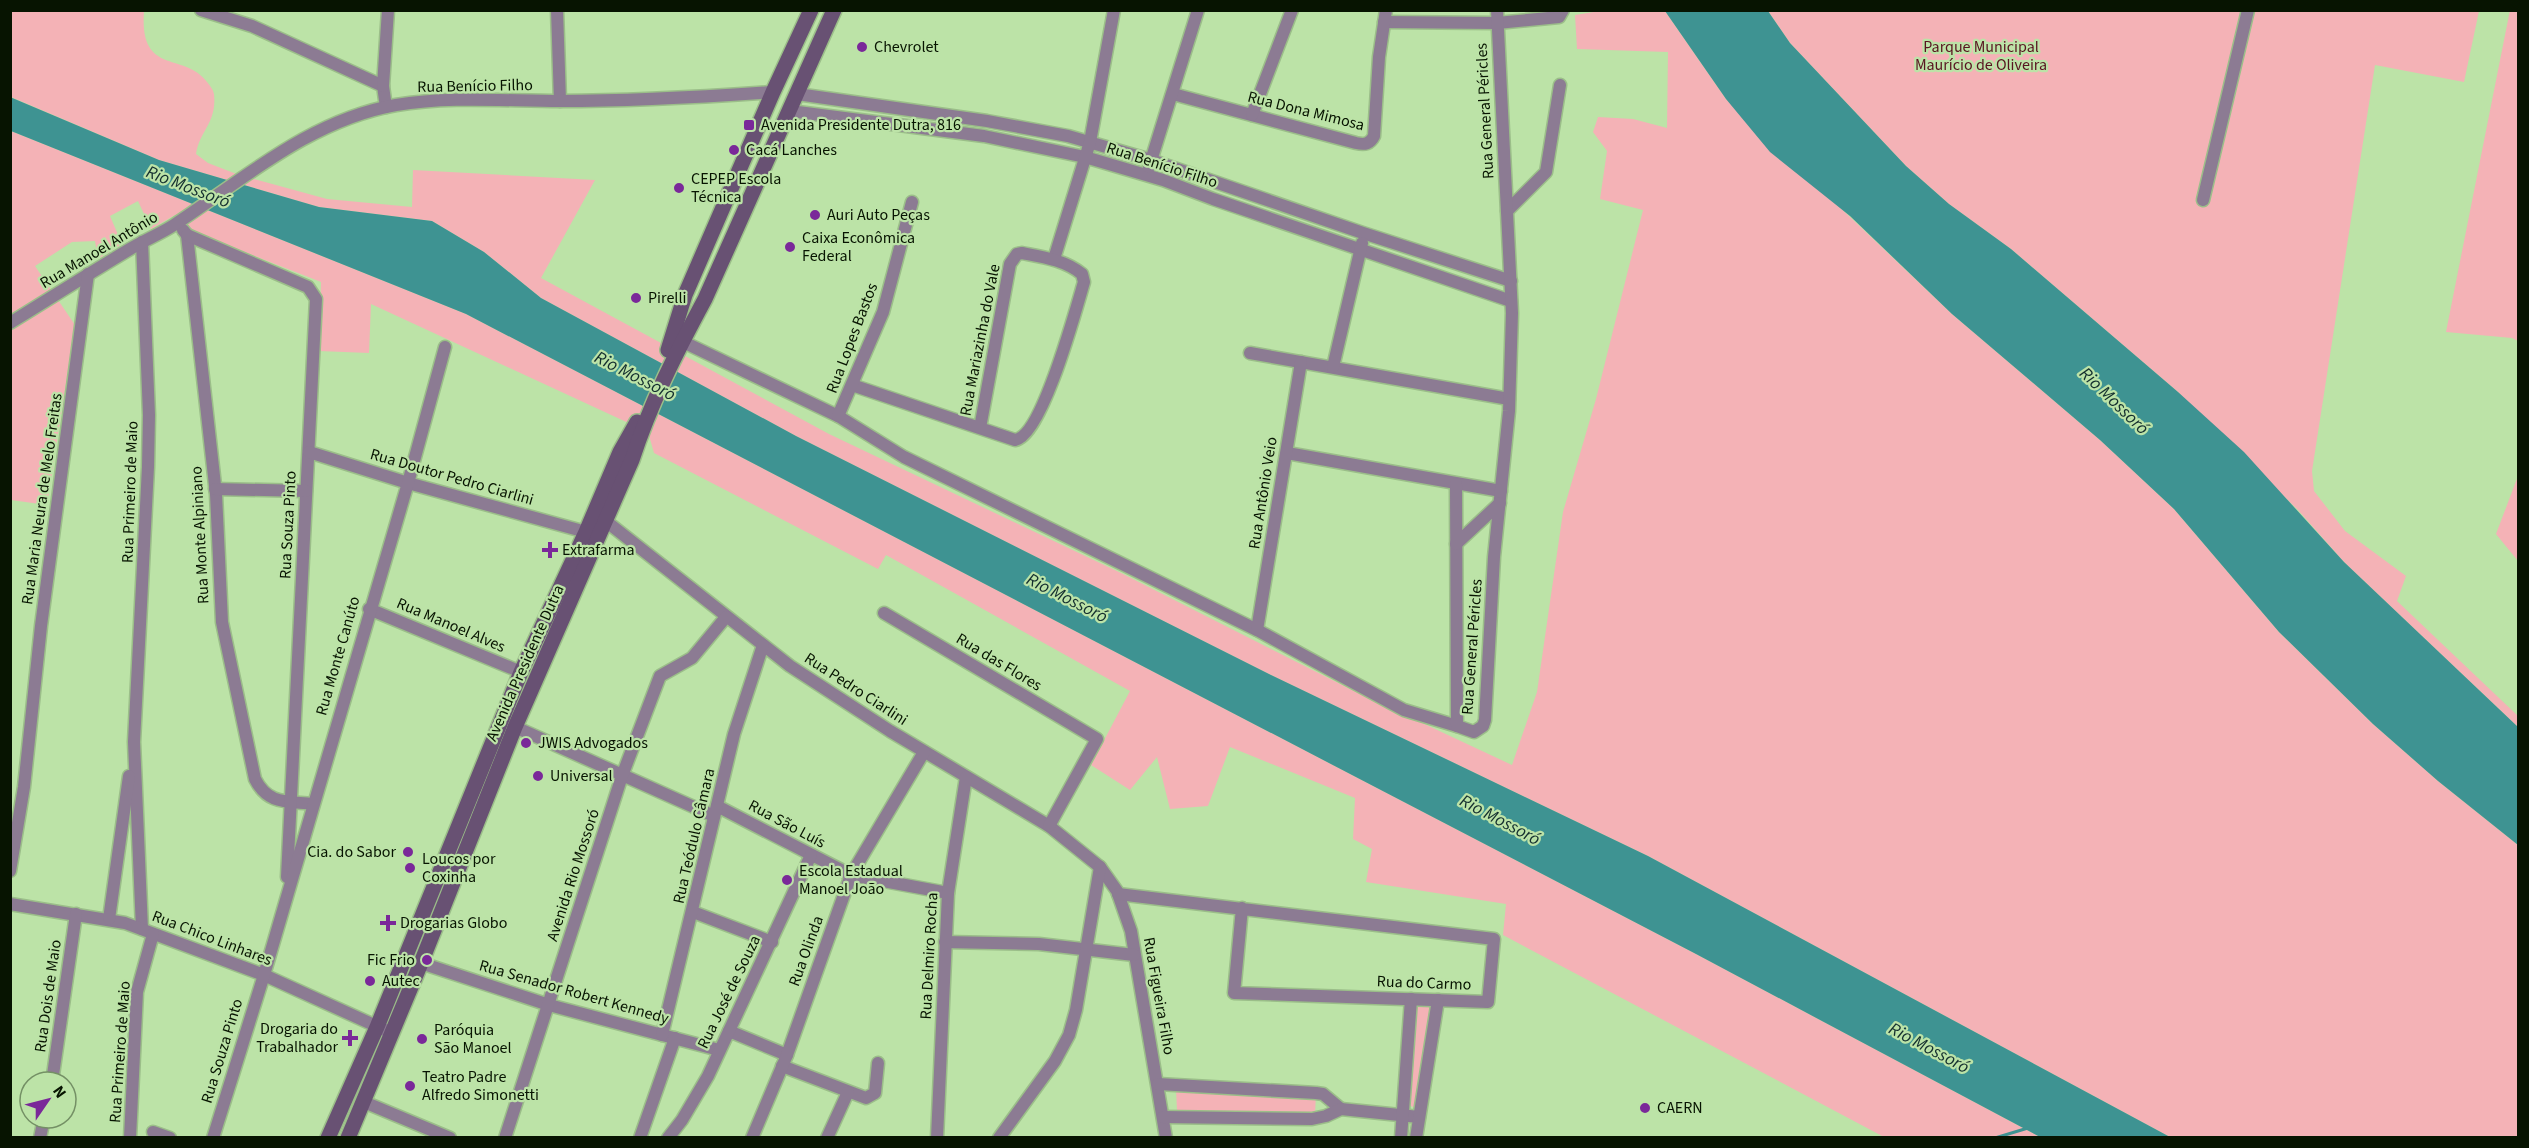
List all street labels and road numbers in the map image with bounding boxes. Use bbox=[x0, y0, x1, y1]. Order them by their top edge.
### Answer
street label: Rua General Péricles bbox=[1470, 42, 1500, 180]
street label: Rua Benício Filho bbox=[417, 74, 533, 98]
street label: Rua Dona Mimosa bbox=[1245, 86, 1367, 136]
street label: Rua Benício Filho bbox=[1104, 137, 1220, 193]
street label: Rua Manoel Antônio bbox=[36, 206, 162, 294]
street label: Rua Mariazinha do Vale bbox=[954, 262, 1006, 418]
street label: Rua Lopes Bastos bbox=[821, 279, 883, 396]
street label: Rua Maria Neura de Melo Freitas bbox=[16, 392, 68, 606]
street label: Rua Primeiro de Maio bbox=[117, 420, 143, 564]
street label: Rua Antônio Veio bbox=[1243, 435, 1283, 551]
street label: Rua Doutor Pedro Ciarlini bbox=[368, 443, 536, 511]
street label: Rua Monte Alpiniano bbox=[185, 465, 215, 605]
street label: Rua Souza Pinto bbox=[274, 470, 302, 580]
street label: Rua General Péricles bbox=[1456, 578, 1488, 716]
street label: Avenida Presidente Dutra bbox=[481, 581, 569, 745]
street label: Rua Manoel Alves bbox=[393, 592, 509, 658]
street label: Rua Monte Canúto bbox=[310, 594, 366, 718]
street label: Rua das Flores bbox=[952, 628, 1046, 696]
street label: Rua Pedro Ciarlini bbox=[800, 647, 912, 731]
street label: Rua Teódulo Câmara bbox=[668, 766, 720, 906]
street label: Rua São Luís bbox=[745, 794, 830, 854]
street label: Avenida Rio Mossoró bbox=[541, 806, 605, 944]
street label: Rua Delmiro Rocha bbox=[915, 892, 943, 1020]
street label: Rua Chico Linhares bbox=[149, 905, 275, 971]
street label: Rua Olinda bbox=[783, 913, 829, 989]
street label: Rua José de Souza bbox=[692, 932, 766, 1052]
street label: Rua Figueira Filho bbox=[1138, 935, 1180, 1057]
street label: Rua Dois de Maio bbox=[29, 938, 67, 1054]
street label: Rua Senador Robert Kennedy bbox=[477, 954, 672, 1030]
street label: Rua do Carmo bbox=[1376, 970, 1472, 996]
street label: Rua Primeiro de Maio bbox=[104, 980, 136, 1124]
street label: Rua Souza Pinto bbox=[196, 996, 248, 1106]

